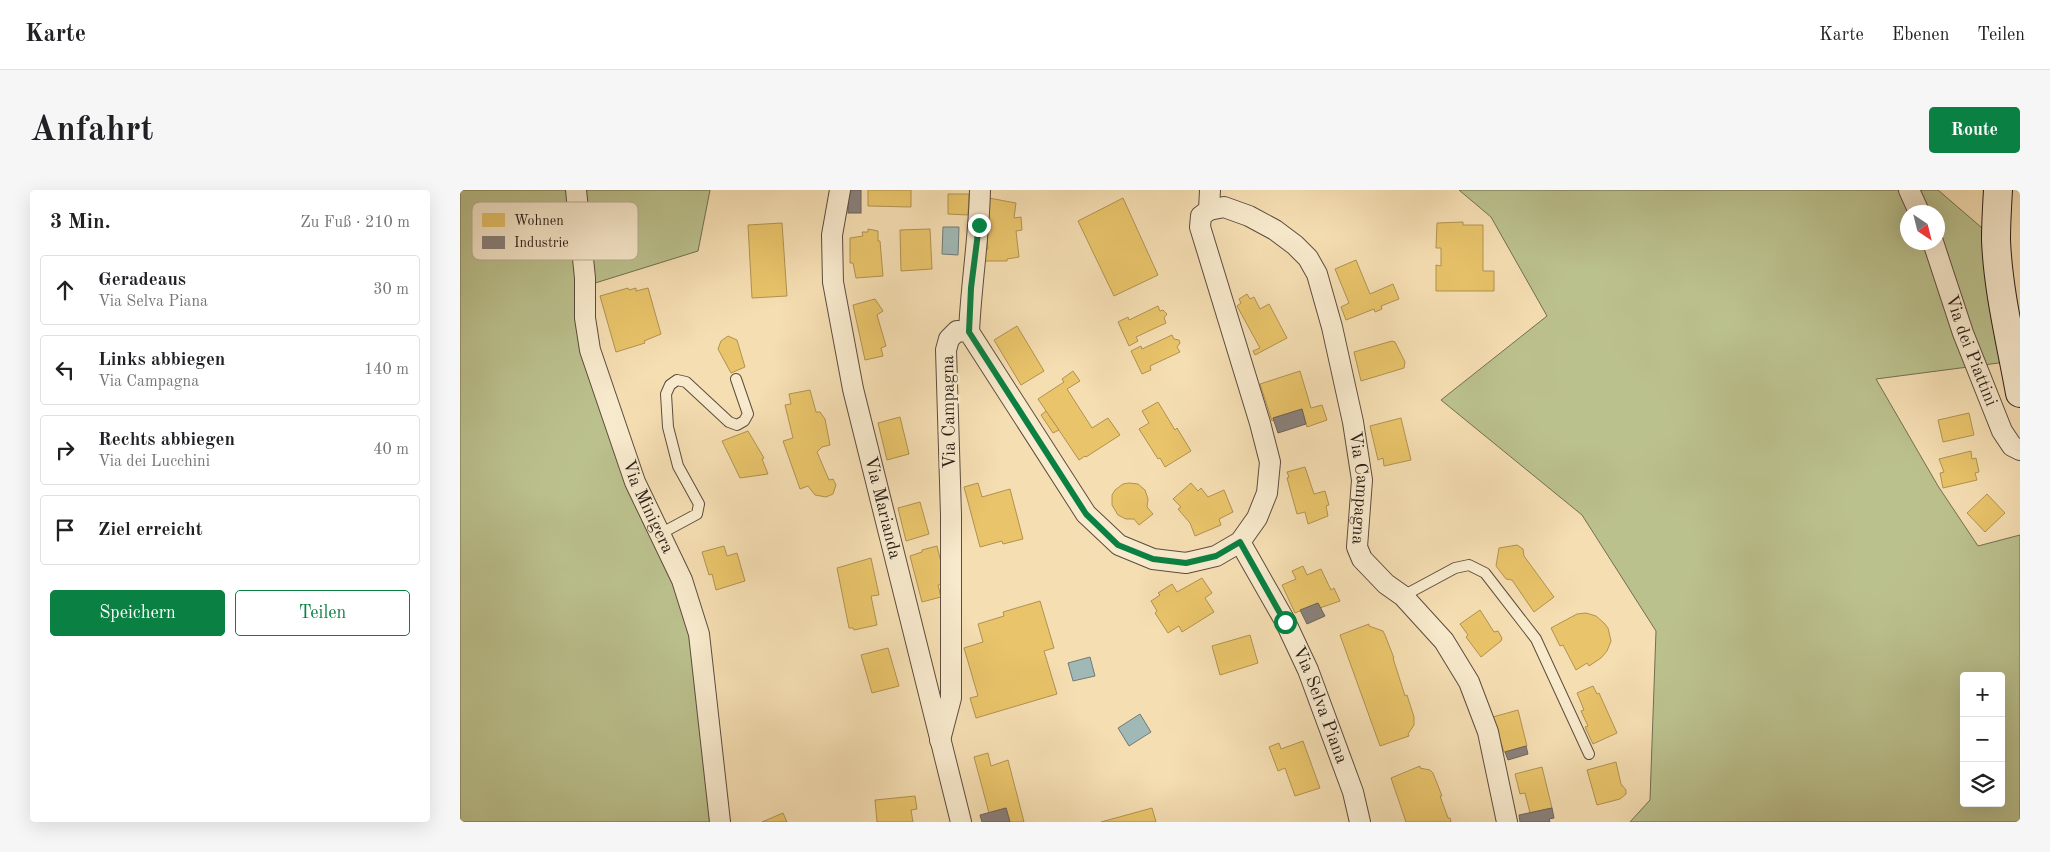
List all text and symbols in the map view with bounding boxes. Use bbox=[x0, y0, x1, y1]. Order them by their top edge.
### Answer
text: Karte bbox=[25, 23, 86, 47]
text: Karte bbox=[1819, 26, 1864, 44]
text: Ebenen bbox=[1892, 26, 1949, 44]
text: Teilen bbox=[1977, 26, 2025, 44]
button: Route bbox=[1929, 107, 2020, 153]
text: Anfahrt bbox=[30, 113, 153, 148]
legend bbox=[472, 202, 638, 260]
north arrow bbox=[1900, 205, 1945, 250]
text: 3 Min. bbox=[50, 212, 111, 233]
text: Wohnen bbox=[514, 214, 564, 228]
route end bbox=[968, 214, 991, 237]
text: Zu Fuß · 210 m bbox=[300, 215, 410, 231]
text: Industrie bbox=[514, 236, 569, 250]
text: Geradeaus bbox=[98, 271, 186, 290]
icon: ahead bbox=[51, 276, 79, 304]
text: 30 m bbox=[373, 282, 409, 298]
street label: Via dei Piattini bbox=[1942, 293, 2000, 409]
text: Via Selva Piana bbox=[98, 294, 208, 310]
text: Links abbiegen bbox=[98, 351, 225, 370]
street label: Via Campagna bbox=[939, 355, 959, 469]
icon: left bbox=[51, 356, 79, 384]
text: 140 m bbox=[364, 362, 409, 378]
text: Via Campagna bbox=[98, 374, 199, 390]
street label: Via Campagna bbox=[1346, 430, 1371, 545]
text: Rechts abbiegen bbox=[98, 431, 235, 450]
icon: right bbox=[51, 436, 79, 464]
text: 40 m bbox=[373, 442, 409, 458]
text: Via dei Lucchini bbox=[98, 454, 210, 470]
street label: Via Marianda bbox=[861, 455, 904, 561]
street label: Via Minigera bbox=[619, 458, 677, 556]
icon: arrive bbox=[51, 516, 79, 544]
text: Ziel erreicht bbox=[98, 521, 203, 540]
button: Speichern bbox=[50, 590, 225, 636]
button: Teilen bbox=[235, 590, 410, 636]
route start bbox=[1274, 611, 1297, 634]
street label: Via Selva Piana bbox=[1289, 644, 1351, 766]
map controls bbox=[1960, 672, 2005, 807]
button: + bbox=[1960, 672, 2005, 717]
button: − bbox=[1960, 717, 2005, 762]
button: layers bbox=[1960, 762, 2005, 807]

